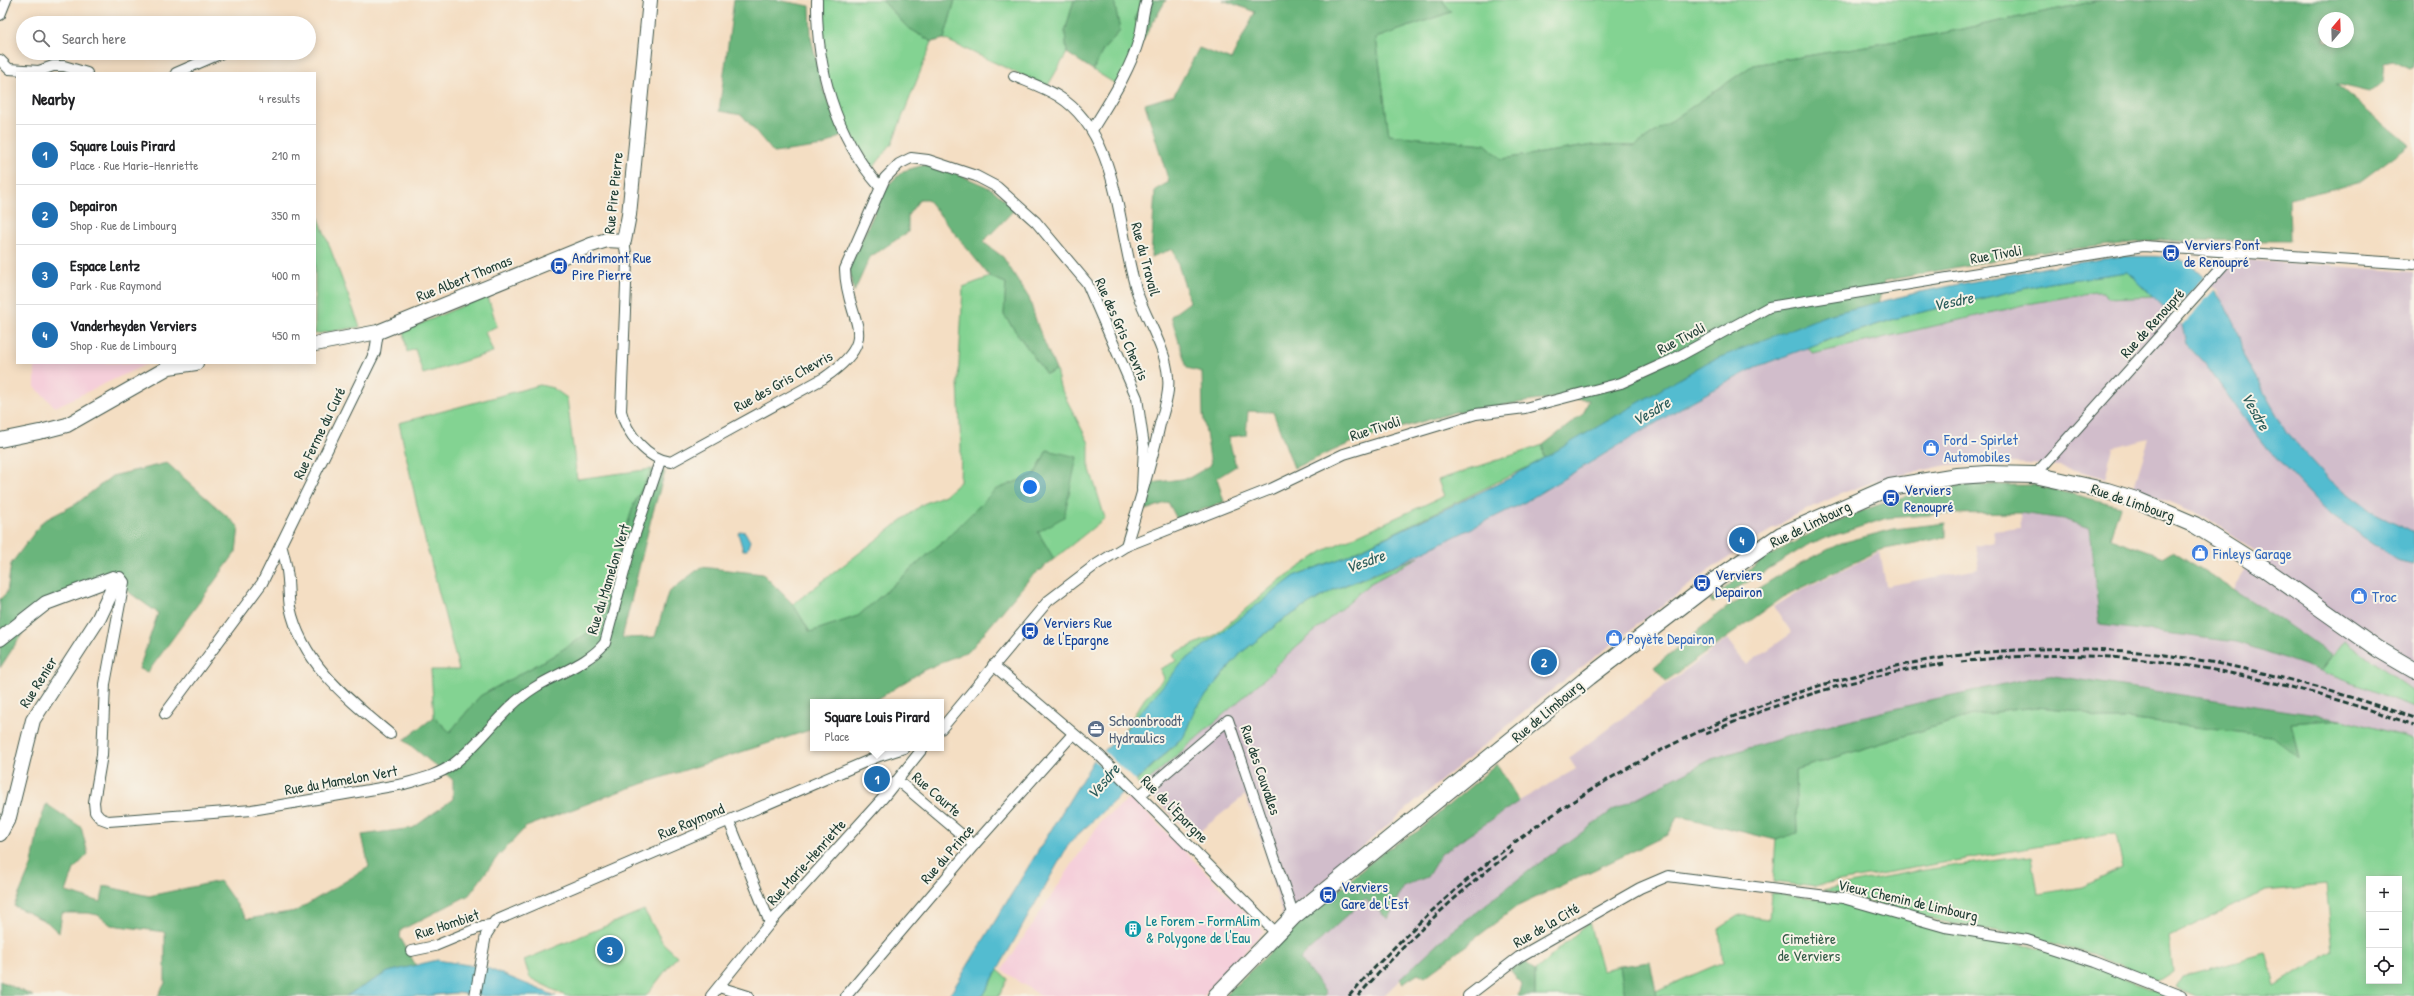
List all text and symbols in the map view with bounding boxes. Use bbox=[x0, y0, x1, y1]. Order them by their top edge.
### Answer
north arrow bbox=[2318, 12, 2354, 48]
search box bbox=[16, 16, 316, 60]
icon: search bbox=[30, 27, 52, 49]
text: Search here bbox=[62, 28, 126, 49]
text: Nearby bbox=[32, 87, 75, 110]
text: 4 results bbox=[259, 89, 300, 107]
text: Square Louis Pirard bbox=[70, 135, 175, 156]
text: 1 bbox=[43, 146, 47, 164]
text: 210 m bbox=[272, 146, 300, 164]
street label: Rue Pire Pierre bbox=[598, 151, 628, 235]
text: Place · Rue Marie-Henriette bbox=[70, 156, 198, 174]
text: Depairon bbox=[70, 195, 117, 216]
text: 2 bbox=[42, 206, 48, 224]
text: 350 m bbox=[271, 206, 300, 224]
text: Shop · Rue de Limbourg bbox=[70, 216, 176, 234]
street label: Rue du Travail bbox=[1126, 220, 1166, 298]
place label: Verviers Pont de Renoupré bbox=[2184, 234, 2261, 272]
street label: Rue Tivoli bbox=[1969, 239, 2023, 269]
bus stop icon: Verviers Pont de Renoupré bbox=[2161, 243, 2181, 263]
place label: Andrimont Rue Pire Pierre bbox=[572, 247, 652, 285]
street label: Rue Albert Thomas bbox=[413, 249, 515, 307]
text: Espace Lentz bbox=[70, 255, 140, 276]
bus stop icon: Andrimont Rue Pire Pierre bbox=[549, 256, 569, 276]
text: 3 bbox=[42, 266, 48, 284]
text: 400 m bbox=[272, 266, 300, 284]
street label: Rue des Gris Chevris bbox=[1090, 274, 1154, 384]
text: Park · Rue Raymond bbox=[70, 276, 161, 294]
street label: Rue de Renoupré bbox=[2115, 284, 2189, 362]
water label: Vesdre bbox=[1931, 286, 1976, 316]
text: Vanderheyden Verviers bbox=[70, 315, 196, 336]
street label: Rue Tivoli bbox=[1653, 317, 1709, 359]
text: 4 bbox=[43, 326, 47, 344]
text: 450 m bbox=[272, 326, 300, 344]
text: Shop · Rue de Limbourg bbox=[70, 336, 176, 354]
street label: Rue des Gris Chevris bbox=[730, 345, 836, 417]
street label: Rue Ferme du Curé bbox=[288, 383, 350, 483]
water label: Vesdre bbox=[2237, 388, 2276, 435]
water label: Vesdre bbox=[1628, 391, 1674, 431]
street label: Rue Tivoli bbox=[1347, 410, 1403, 446]
place label: Ford - Spirlet Automobiles bbox=[1943, 429, 2019, 467]
shop icon: Ford - Spirlet Automobiles bbox=[1921, 438, 1941, 458]
your location bbox=[1020, 477, 1040, 497]
street label: Rue de Limbourg bbox=[2088, 478, 2178, 526]
place label: Verviers Renoupré bbox=[1904, 479, 1954, 517]
bus stop icon: Verviers Renoupré bbox=[1881, 488, 1901, 508]
street label: Rue de Limbourg bbox=[1766, 495, 1854, 553]
street label: Rue du Mamelon Vert bbox=[581, 521, 635, 637]
pin: 4 bbox=[1729, 525, 1755, 555]
shop icon: Finleys Garage bbox=[2190, 543, 2210, 563]
place label: Finleys Garage bbox=[2212, 543, 2292, 564]
water label: Vesdre bbox=[1342, 544, 1388, 578]
place label: Verviers Depairon bbox=[1715, 564, 1763, 602]
bus stop icon: Verviers Depairon bbox=[1692, 573, 1712, 593]
shop icon: Troc bbox=[2349, 586, 2369, 606]
place label: Troc bbox=[2372, 586, 2397, 607]
place label: Verviers Rue de l'Epargne bbox=[1043, 612, 1112, 650]
bus stop icon: Verviers Rue de l'Epargne bbox=[1020, 621, 1040, 641]
shop icon: Poyète Depairon bbox=[1604, 628, 1624, 648]
place label: Poyète Depairon bbox=[1627, 628, 1715, 649]
pin: 2 bbox=[1531, 647, 1557, 677]
street label: Rue Renier bbox=[14, 652, 62, 712]
street label: Rue de Limbourg bbox=[1507, 675, 1587, 747]
popup bbox=[810, 699, 944, 751]
text: Square Louis Pirard bbox=[825, 706, 929, 727]
place label: Schoonbroodt Hydraulics bbox=[1109, 710, 1183, 748]
office icon: Schoonbroodt Hydraulics bbox=[1086, 719, 1106, 739]
street label: Rue des Couvalles bbox=[1236, 722, 1286, 818]
text: Place bbox=[825, 727, 850, 745]
water label: Vesdre bbox=[1081, 758, 1125, 803]
street label: Rue du Mamelon Vert bbox=[283, 760, 400, 800]
pin: 1 bbox=[864, 764, 890, 794]
street label: Rue Courte bbox=[908, 767, 966, 821]
street label: Rue de l'Epargne bbox=[1136, 770, 1214, 848]
street label: Rue Raymond bbox=[655, 798, 728, 844]
street label: Rue Marie-Henriette bbox=[762, 814, 850, 910]
street label: Rue du Prince bbox=[915, 820, 979, 888]
street label: Vieux Chemin de Limbourg bbox=[1836, 874, 1980, 926]
place label: Verviers Gare de l'Est bbox=[1341, 876, 1409, 914]
map controls bbox=[2366, 876, 2402, 984]
button: + bbox=[2366, 876, 2402, 912]
bus stop icon: Verviers Gare de l'Est bbox=[1318, 885, 1338, 905]
street label: Rue de la Cité bbox=[1509, 898, 1583, 952]
street label: Rue Hombiet bbox=[412, 904, 483, 944]
place label: Le Forem - FormAlim & Polygone de l'Eau bbox=[1146, 910, 1260, 948]
button: − bbox=[2366, 912, 2402, 948]
building icon: Le Forem - FormAlim & Polygone de l'Eau bbox=[1123, 919, 1143, 939]
park label: Cimetière de Verviers bbox=[1778, 928, 1840, 966]
pin: 3 bbox=[597, 935, 623, 965]
button: locate bbox=[2366, 948, 2402, 984]

